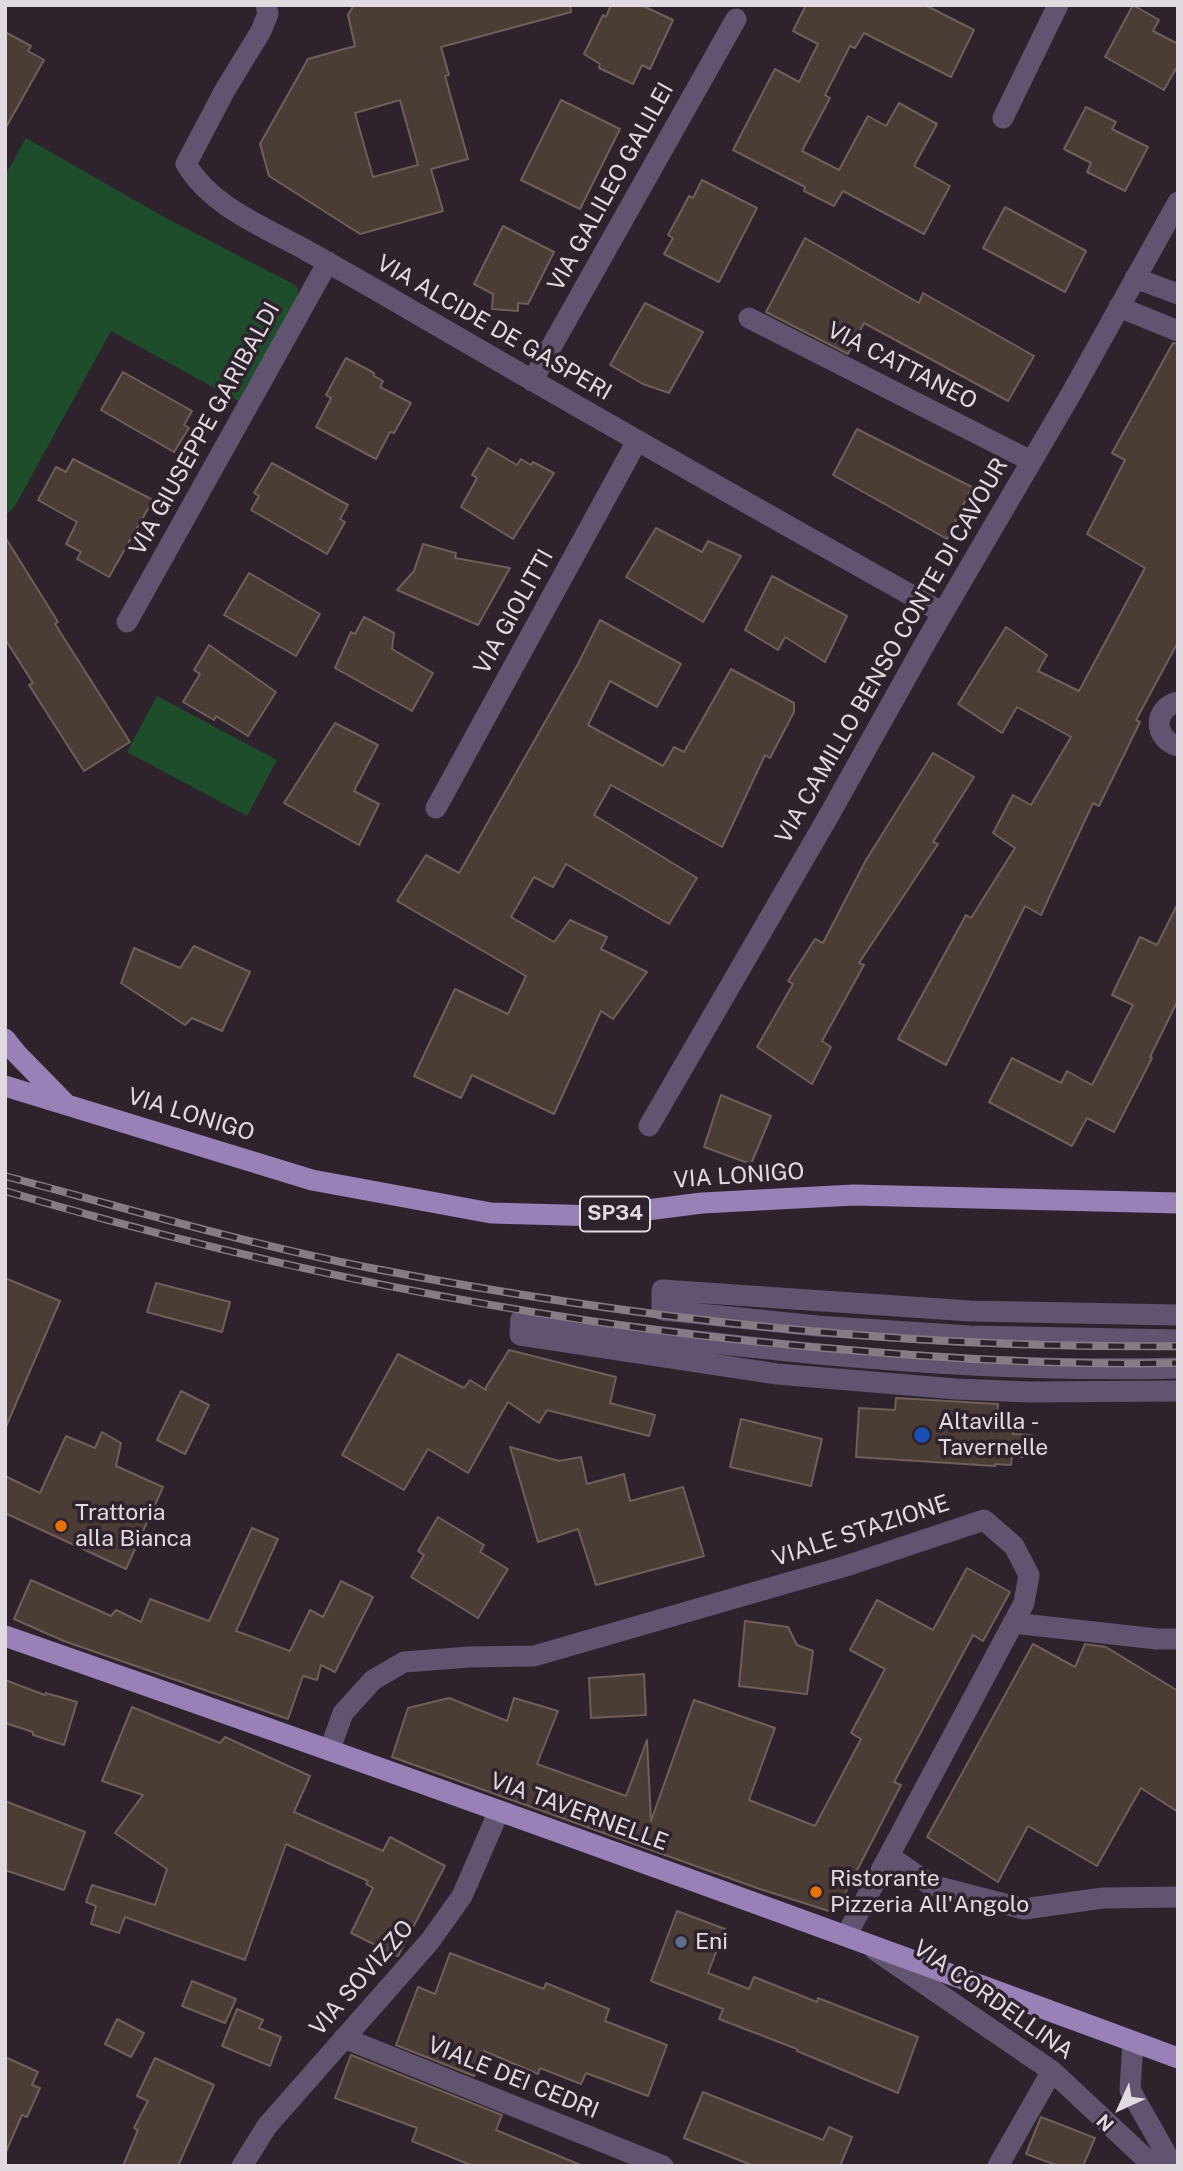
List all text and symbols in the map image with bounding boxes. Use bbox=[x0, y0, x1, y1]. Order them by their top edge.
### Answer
street label: VIA GALILEO GALILEI bbox=[542, 78, 680, 296]
street label: VIA ALCIDE DE GASPERI bbox=[372, 249, 616, 407]
street label: VIA GIUSEPPE GARIBALDI bbox=[124, 298, 286, 560]
street label: VIA CATTANEO bbox=[822, 316, 982, 416]
street label: VIA CAMILLO BENSO CONTE DI CAVOUR bbox=[770, 453, 1014, 849]
street label: VIA GIOLITTI bbox=[468, 545, 560, 679]
street label: VIA LONIGO bbox=[124, 1083, 258, 1147]
street label: VIA LONIGO bbox=[673, 1158, 805, 1194]
road number: SP34 bbox=[580, 1196, 650, 1232]
place label: Altavilla - Tavernelle bbox=[938, 1408, 1048, 1462]
marker: Altavilla - Tavernelle bbox=[912, 1425, 932, 1445]
street label: VIALE STAZIONE bbox=[769, 1489, 953, 1573]
place label: Trattoria alla Bianca bbox=[75, 1499, 192, 1553]
marker: Trattoria alla Bianca bbox=[53, 1518, 69, 1534]
street label: VIA TAVERNELLE bbox=[486, 1767, 672, 1857]
place label: Ristorante Pizzeria All'Angolo bbox=[830, 1865, 1029, 1919]
marker: Ristorante Pizzeria All'Angolo bbox=[808, 1884, 824, 1900]
street label: VIA SOVIZZO bbox=[304, 1915, 420, 2041]
place label: Eni bbox=[695, 1928, 728, 1956]
marker: Eni bbox=[673, 1934, 689, 1950]
street label: VIA CORDELLINA bbox=[908, 1934, 1078, 2066]
street label: VIALE DEI CEDRI bbox=[423, 2031, 603, 2125]
north arrow bbox=[1085, 2073, 1155, 2143]
text: N bbox=[1092, 2110, 1118, 2136]

